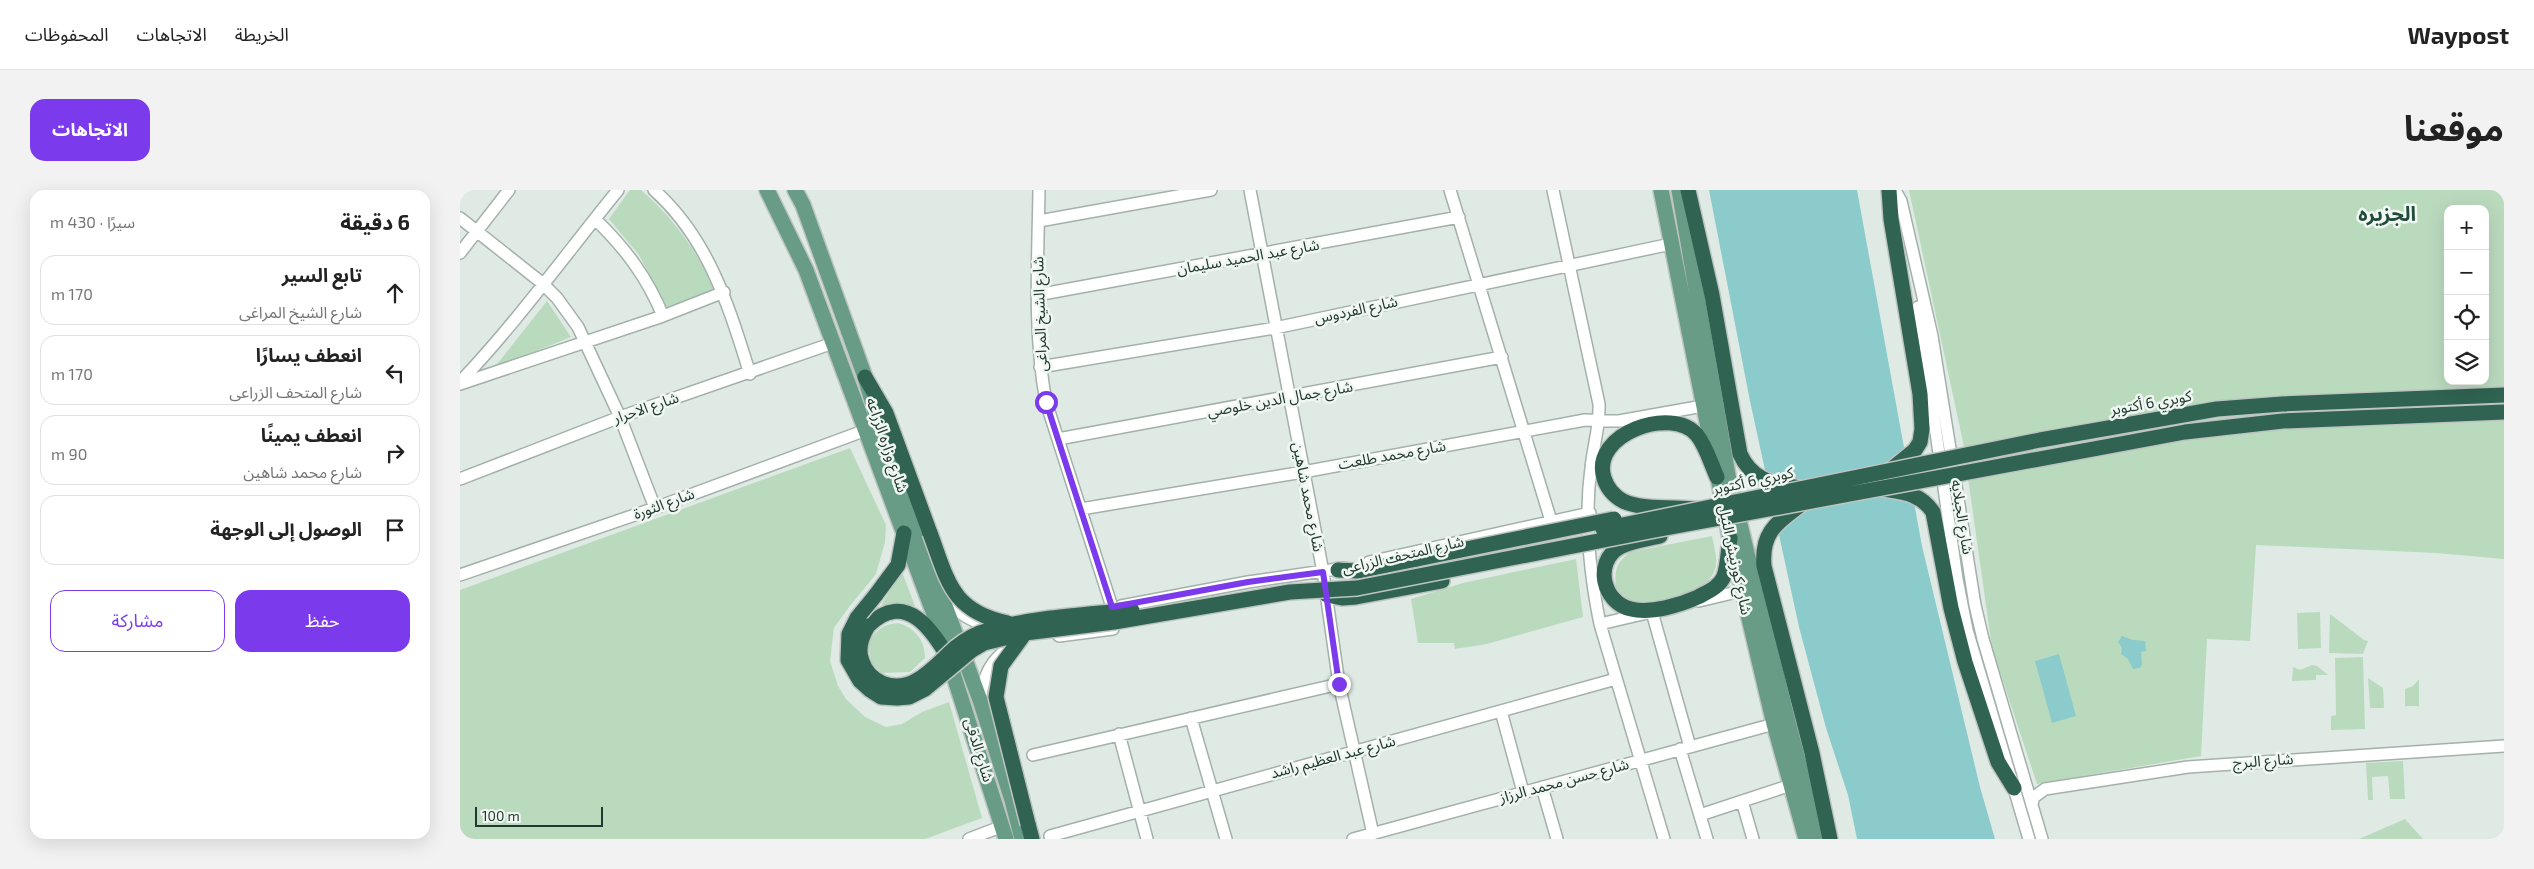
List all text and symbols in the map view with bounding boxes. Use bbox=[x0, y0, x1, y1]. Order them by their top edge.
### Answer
text: Waypost bbox=[2408, 20, 2509, 49]
text: المحفوظات bbox=[25, 23, 109, 45]
text: الاتجاهات bbox=[137, 23, 207, 45]
text: الخريطة bbox=[235, 23, 289, 45]
button: الاتجاهات bbox=[30, 99, 150, 161]
text: موقعنا bbox=[2404, 106, 2504, 148]
district label: الجزيره bbox=[2358, 201, 2416, 226]
map controls bbox=[2444, 205, 2489, 385]
button: + bbox=[2444, 205, 2489, 250]
text: 6 دقيقة bbox=[340, 209, 410, 234]
text: سيرًا · 430 m bbox=[50, 212, 135, 231]
street label: شارع عبد الحميد سليمان bbox=[1175, 235, 1321, 281]
button: − bbox=[2444, 250, 2489, 295]
street label: شارع الشيخ المراغى bbox=[1028, 256, 1054, 372]
text: تابع السير bbox=[282, 263, 362, 286]
icon: ahead bbox=[381, 279, 409, 307]
text: 170 m bbox=[51, 284, 93, 303]
street label: شارع الفردوس bbox=[1312, 291, 1400, 331]
button: locate bbox=[2444, 295, 2489, 340]
text: شارع الشيخ المراغى bbox=[239, 302, 362, 321]
button: layers bbox=[2444, 340, 2489, 385]
text: انعطف يسارًا bbox=[256, 343, 362, 366]
icon: left bbox=[381, 359, 409, 387]
text: 170 m bbox=[51, 364, 93, 383]
street label: شارع جمال الدين خلوصي bbox=[1206, 376, 1355, 424]
text: شارع المتحف الزراعى bbox=[229, 382, 362, 401]
street label: كوبري 6 أكتوبر bbox=[2108, 386, 2194, 422]
street label: شارع الاحرار bbox=[609, 387, 682, 431]
route start bbox=[1035, 391, 1058, 414]
street label: شارع وزاره الزراعه bbox=[859, 395, 913, 496]
text: انعطف يمينًا bbox=[261, 423, 362, 446]
street label: شارع محمد طلعت bbox=[1337, 436, 1448, 476]
icon: right bbox=[381, 439, 409, 467]
street label: شارع محمد شاهين bbox=[1286, 440, 1328, 554]
text: 90 m bbox=[51, 444, 87, 463]
text: شارع محمد شاهين bbox=[243, 462, 362, 481]
street label: كوبري 6 أكتوبر bbox=[1710, 462, 1796, 501]
street label: شارع الجبلايه bbox=[1944, 478, 1978, 556]
street label: شارع الثورة bbox=[631, 484, 698, 526]
street label: شارع كورنيش النيل bbox=[1712, 503, 1756, 618]
icon: arrive bbox=[381, 516, 409, 544]
text: الوصول إلى الوجهة bbox=[210, 517, 362, 540]
street label: شارع المتحف الزراعى bbox=[1340, 531, 1467, 581]
button: مشاركة bbox=[50, 590, 225, 652]
button: حفظ bbox=[235, 590, 410, 652]
route end bbox=[1328, 673, 1351, 696]
street label: شارع الدقى bbox=[958, 716, 998, 785]
street label: شارع عبد العظيم راشد bbox=[1268, 731, 1398, 785]
street label: شارع البرج bbox=[2232, 749, 2294, 775]
street label: شارع حسن محمد الرزاز bbox=[1496, 754, 1632, 810]
scale bar bbox=[475, 804, 602, 827]
text: 100 m bbox=[482, 807, 520, 824]

